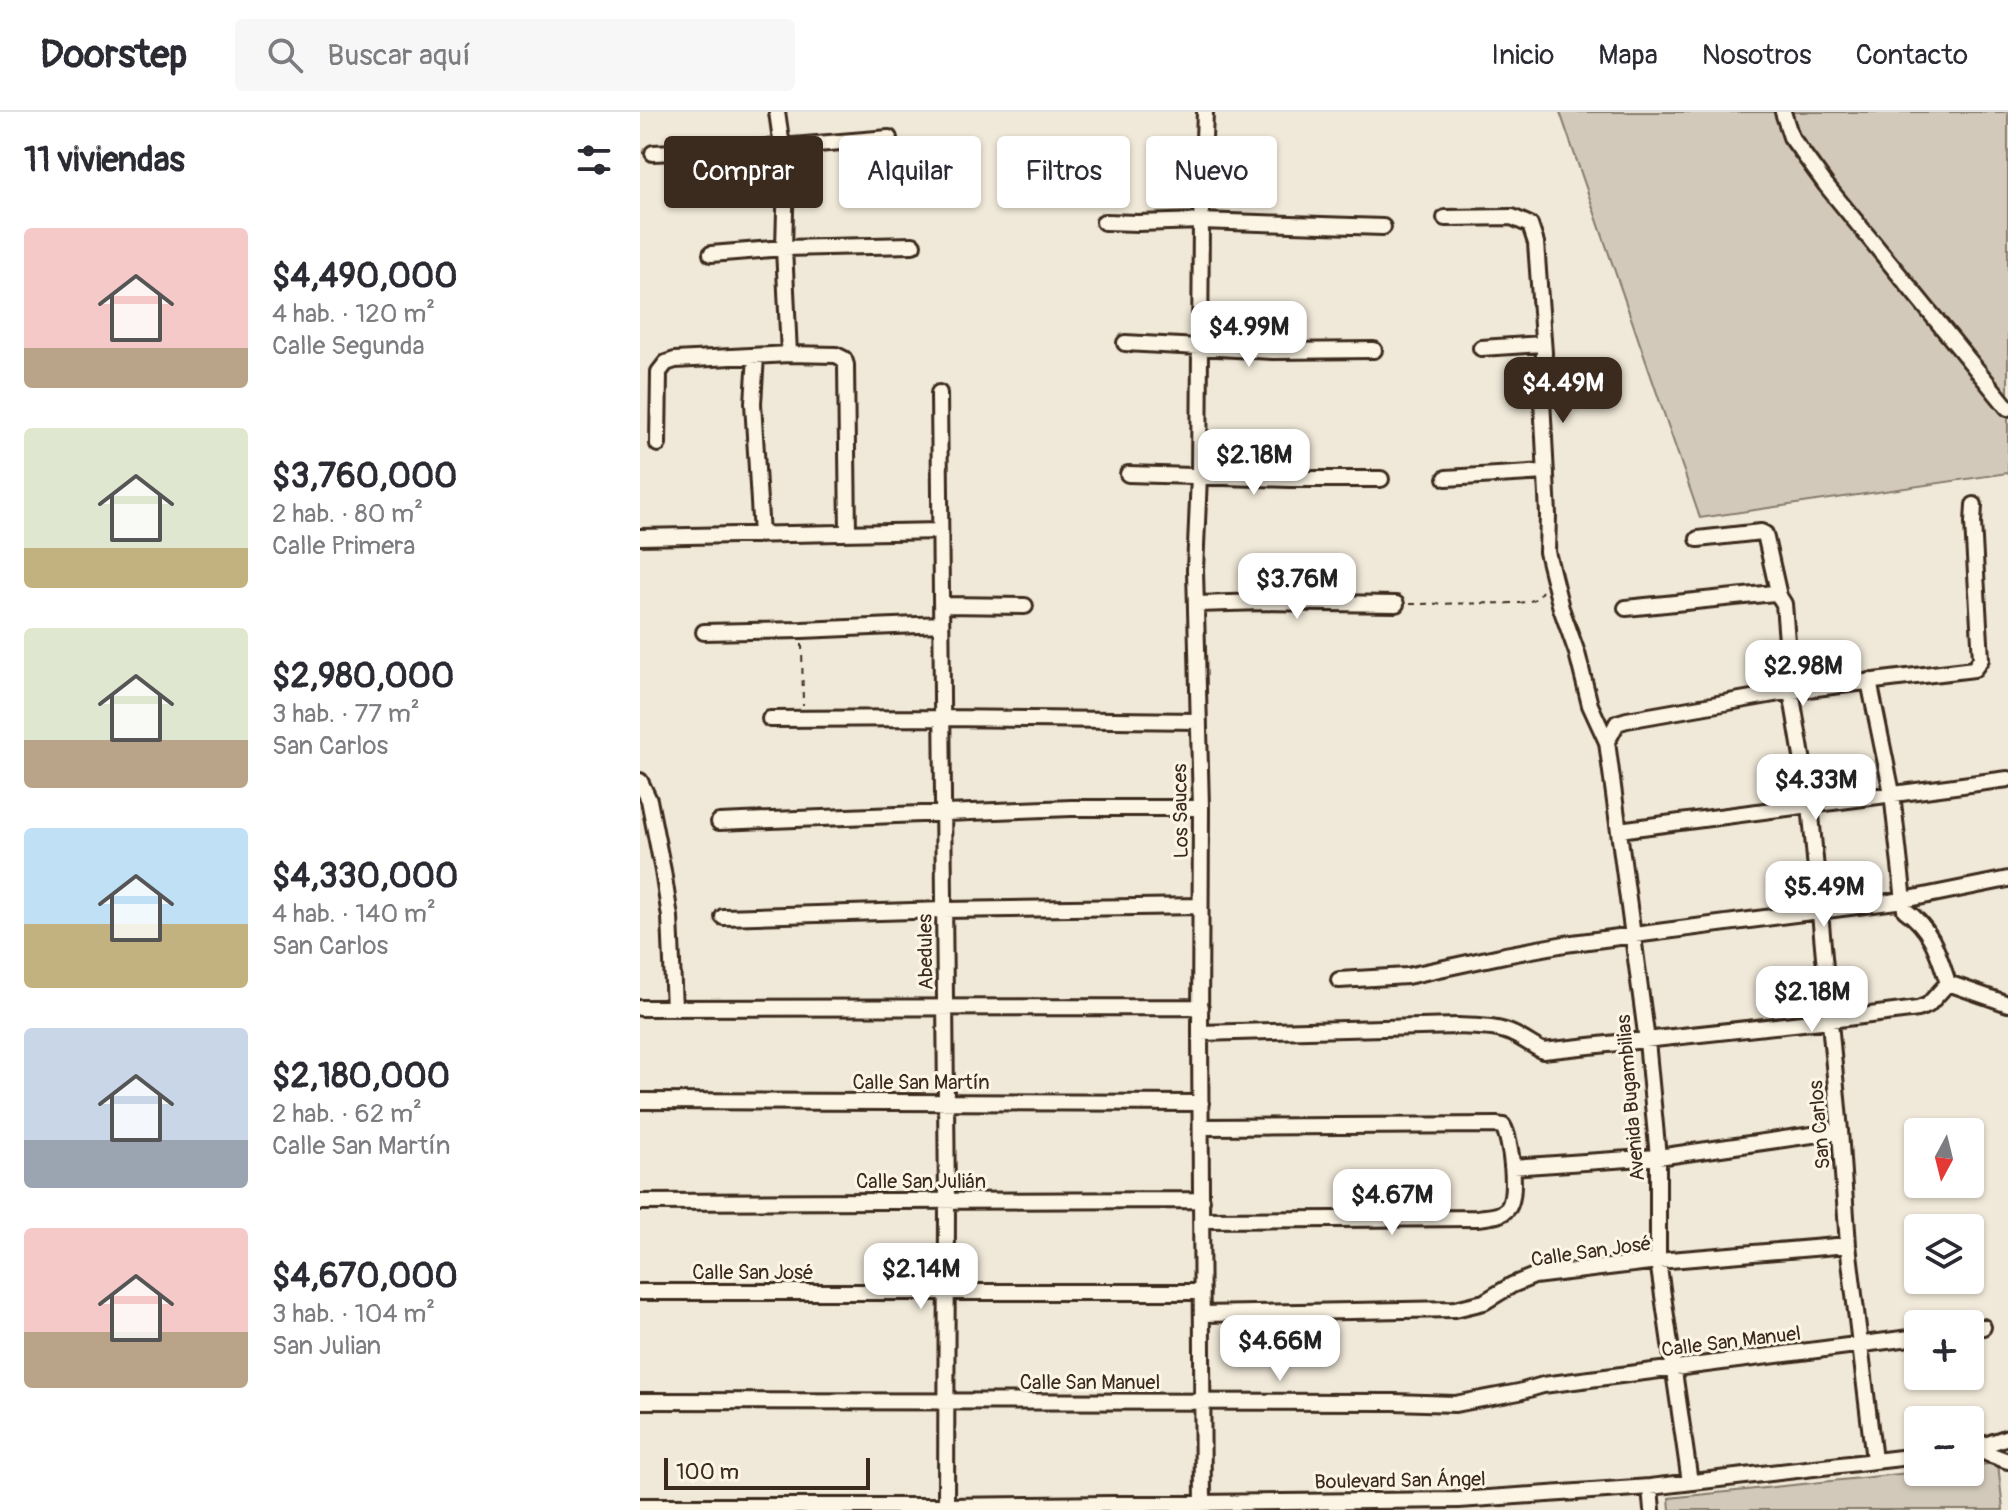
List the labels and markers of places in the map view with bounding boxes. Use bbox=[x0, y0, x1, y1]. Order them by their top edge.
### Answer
pin: $4.99M bbox=[1184, 301, 1314, 369]
pin: $4.49M bbox=[1498, 357, 1628, 425]
pin: $2.18M bbox=[1189, 429, 1319, 497]
pin: $3.76M bbox=[1232, 553, 1362, 621]
pin: $2.98M bbox=[1738, 640, 1868, 708]
pin: $4.33M bbox=[1751, 754, 1881, 822]
pin: $5.49M bbox=[1759, 861, 1889, 929]
pin: $2.18M bbox=[1747, 966, 1877, 1034]
pin: $4.67M bbox=[1327, 1169, 1457, 1237]
pin: $2.14M bbox=[856, 1243, 986, 1311]
pin: $4.66M bbox=[1215, 1315, 1345, 1383]

